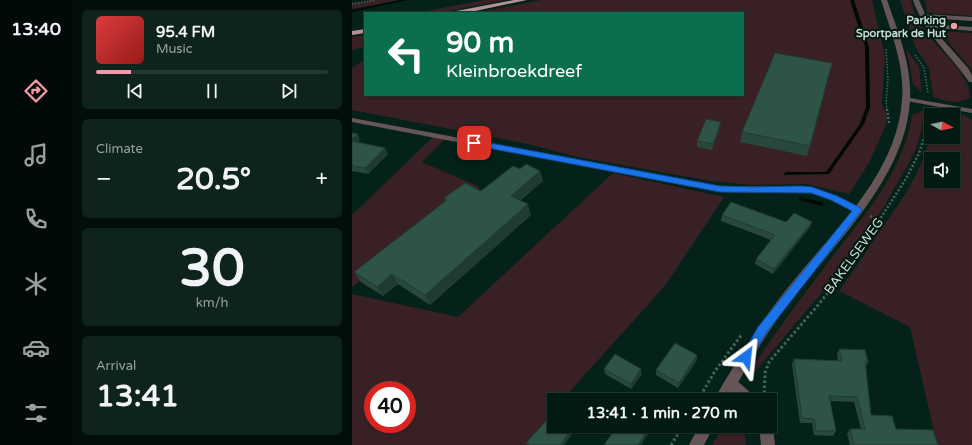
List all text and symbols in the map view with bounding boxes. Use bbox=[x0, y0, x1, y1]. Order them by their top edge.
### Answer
place label: Parking Sportpark de Hut bbox=[856, 14, 947, 41]
text: 13:40 bbox=[11, 18, 61, 40]
marker: Parking Sportpark de Hut bbox=[949, 21, 959, 31]
text: 95.4 FM bbox=[156, 23, 215, 41]
text: 90 m bbox=[446, 26, 514, 60]
icon: left bbox=[380, 28, 432, 80]
text: Music bbox=[156, 41, 193, 57]
text: Kleinbroekdreef bbox=[446, 60, 582, 82]
icon: directions bbox=[22, 77, 50, 105]
icon: previous bbox=[124, 80, 146, 102]
icon: pause bbox=[201, 80, 223, 102]
icon: next bbox=[278, 80, 300, 102]
north arrow bbox=[924, 108, 960, 144]
map controls bbox=[924, 108, 960, 188]
pin bbox=[457, 126, 491, 160]
icon: arrive bbox=[463, 132, 485, 154]
icon: music bbox=[22, 141, 50, 169]
text: Climate bbox=[96, 141, 143, 157]
button: sound bbox=[924, 152, 960, 188]
text: 20.5° bbox=[176, 161, 251, 198]
text: − bbox=[96, 166, 112, 192]
text: + bbox=[316, 166, 328, 192]
icon: phone bbox=[22, 205, 50, 233]
street label: BAKELSEWEG bbox=[821, 215, 887, 297]
text: 30 bbox=[179, 237, 245, 300]
icon: climate bbox=[22, 270, 50, 298]
text: km/h bbox=[196, 295, 228, 311]
icon: car bbox=[22, 334, 50, 362]
position arrow bbox=[725, 336, 767, 378]
text: Arrival bbox=[96, 358, 136, 374]
text: 13:41 bbox=[96, 378, 179, 415]
speed limit sign: 40 bbox=[364, 381, 416, 433]
icon: filters bbox=[22, 399, 50, 427]
text: 13:41 · 1 min · 270 m bbox=[587, 404, 737, 422]

